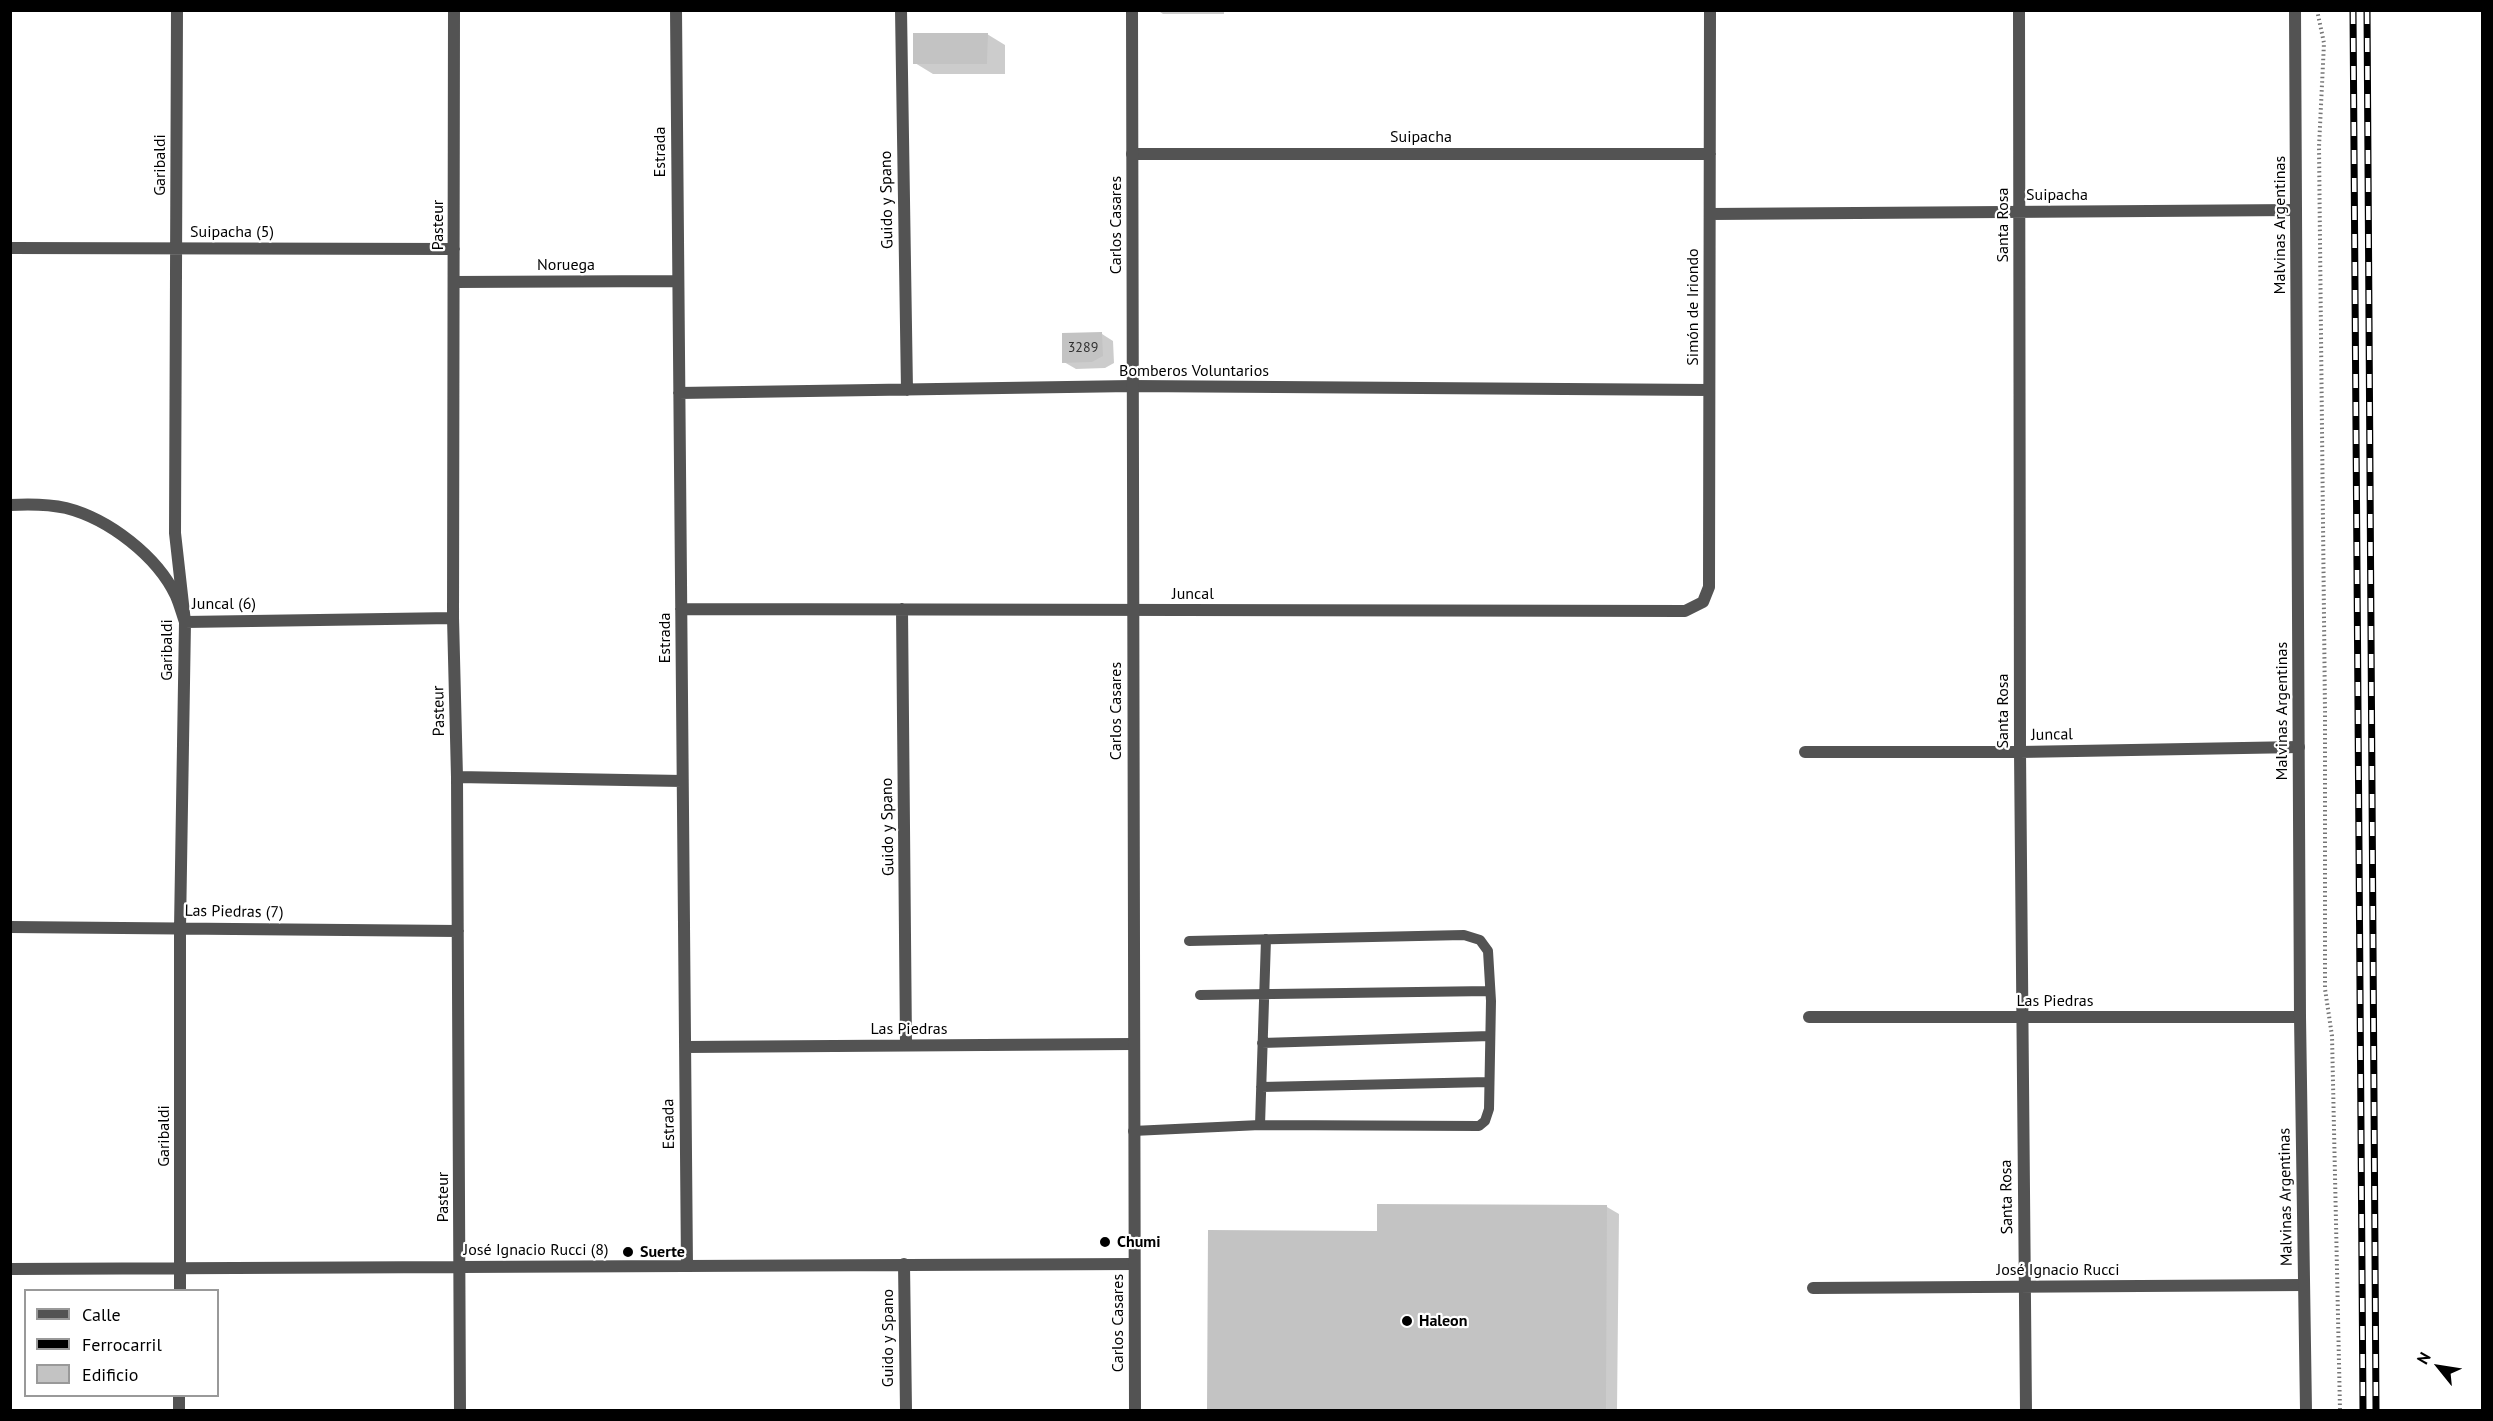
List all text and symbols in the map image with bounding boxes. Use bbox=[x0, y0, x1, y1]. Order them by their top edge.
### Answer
street label: Estrada bbox=[650, 127, 670, 177]
street label: Suipacha bbox=[1390, 127, 1452, 147]
street label: Garibaldi bbox=[150, 134, 170, 196]
street label: Guido y Spano bbox=[877, 151, 897, 249]
street label: Malvinas Argentinas bbox=[2270, 156, 2290, 294]
street label: Carlos Casares bbox=[1106, 176, 1126, 274]
street label: Suipacha bbox=[2026, 185, 2088, 205]
street label: Santa Rosa bbox=[1993, 188, 2013, 262]
street label: Pasteur bbox=[428, 200, 448, 250]
street label: Suipacha (5) bbox=[190, 222, 274, 242]
street label: Simón de Iriondo bbox=[1683, 248, 1703, 366]
street label: Noruega bbox=[537, 255, 595, 275]
house number: 3289 bbox=[1068, 340, 1098, 356]
street label: Bomberos Voluntarios bbox=[1119, 361, 1269, 381]
street label: Juncal bbox=[1172, 584, 1214, 604]
street label: Juncal (6) bbox=[192, 594, 256, 614]
street label: Estrada bbox=[655, 613, 675, 663]
street label: Garibaldi bbox=[157, 619, 177, 681]
street label: Malvinas Argentinas bbox=[2272, 642, 2292, 780]
street label: Carlos Casares bbox=[1106, 662, 1126, 760]
street label: Santa Rosa bbox=[1993, 674, 2013, 748]
street label: Pasteur bbox=[429, 686, 449, 736]
street label: Juncal bbox=[2031, 725, 2073, 745]
street label: Guido y Spano bbox=[878, 778, 898, 876]
street label: Las Piedras (7) bbox=[184, 902, 284, 922]
street label: Las Piedras bbox=[2017, 991, 2093, 1011]
street label: Las Piedras bbox=[871, 1019, 947, 1039]
street label: Estrada bbox=[659, 1099, 679, 1149]
street label: Garibaldi bbox=[154, 1105, 174, 1167]
street label: Malvinas Argentinas bbox=[2275, 1128, 2297, 1266]
street label: Santa Rosa bbox=[1997, 1159, 2017, 1235]
street label: Pasteur bbox=[433, 1172, 453, 1222]
place label: Chumi bbox=[1117, 1232, 1160, 1252]
marker: Chumi bbox=[1098, 1235, 1112, 1249]
street label: José Ignacio Rucci (8) bbox=[464, 1240, 608, 1260]
place label: Suerte bbox=[640, 1242, 685, 1262]
marker: Suerte bbox=[621, 1245, 635, 1259]
street label: José Ignacio Rucci bbox=[1997, 1260, 2119, 1280]
street label: Carlos Casares bbox=[1108, 1274, 1128, 1372]
legend bbox=[24, 1289, 219, 1397]
street label: Guido y Spano bbox=[878, 1289, 898, 1387]
text: Calle bbox=[82, 1303, 121, 1326]
place label: Haleon bbox=[1419, 1311, 1467, 1331]
marker: Haleon bbox=[1400, 1314, 1414, 1328]
text: Ferrocarril bbox=[82, 1333, 162, 1356]
north arrow bbox=[2409, 1337, 2469, 1397]
text: N bbox=[2412, 1348, 2435, 1368]
text: Edificio bbox=[82, 1363, 138, 1386]

